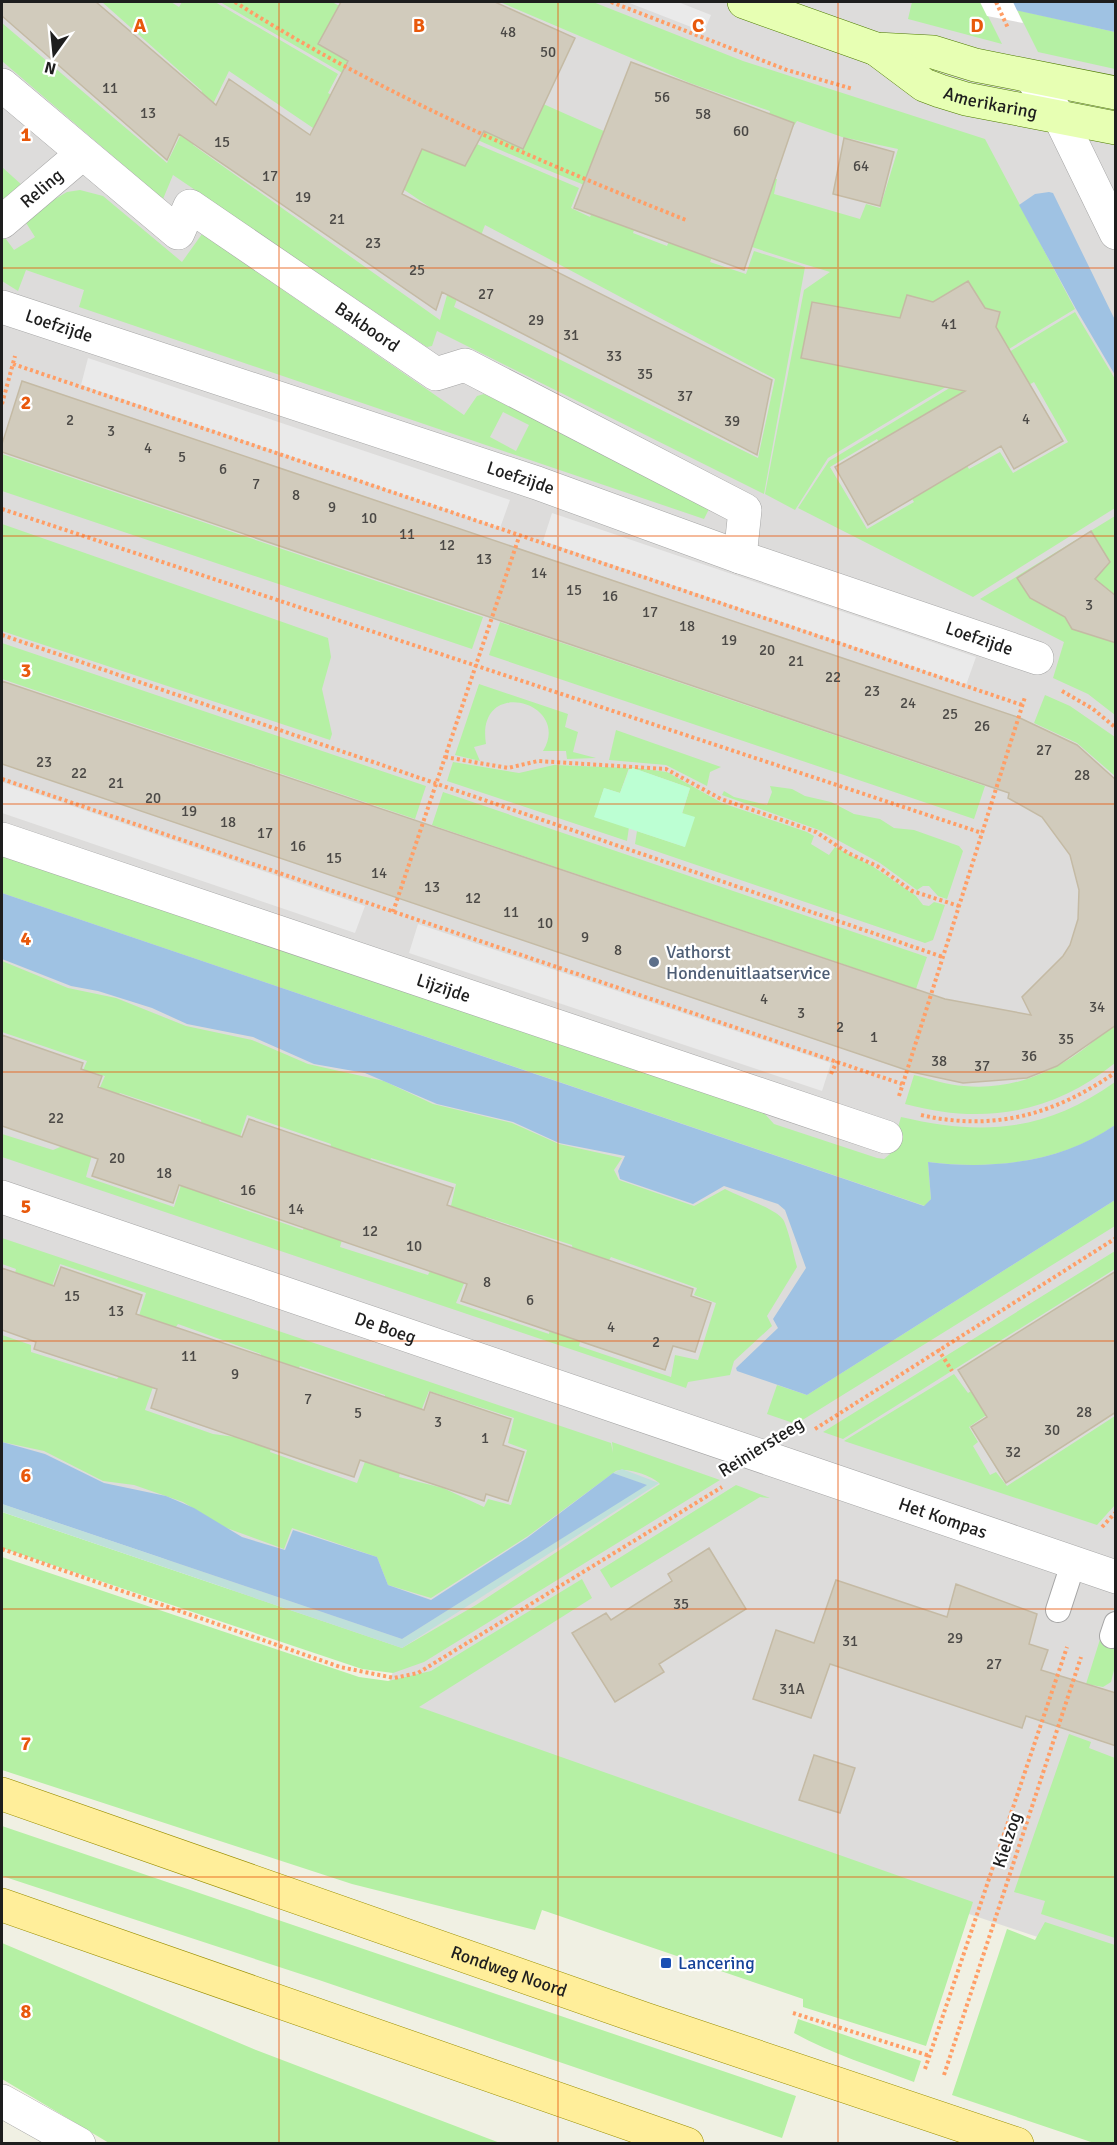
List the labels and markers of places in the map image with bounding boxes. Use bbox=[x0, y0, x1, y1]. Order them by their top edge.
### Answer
place label: Vathorst Hondenuitlaatservice bbox=[666, 941, 831, 984]
marker: Vathorst Hondenuitlaatservice bbox=[647, 955, 661, 969]
place label: Lancering bbox=[678, 1952, 755, 1974]
marker: Lancering bbox=[659, 1956, 673, 1970]

